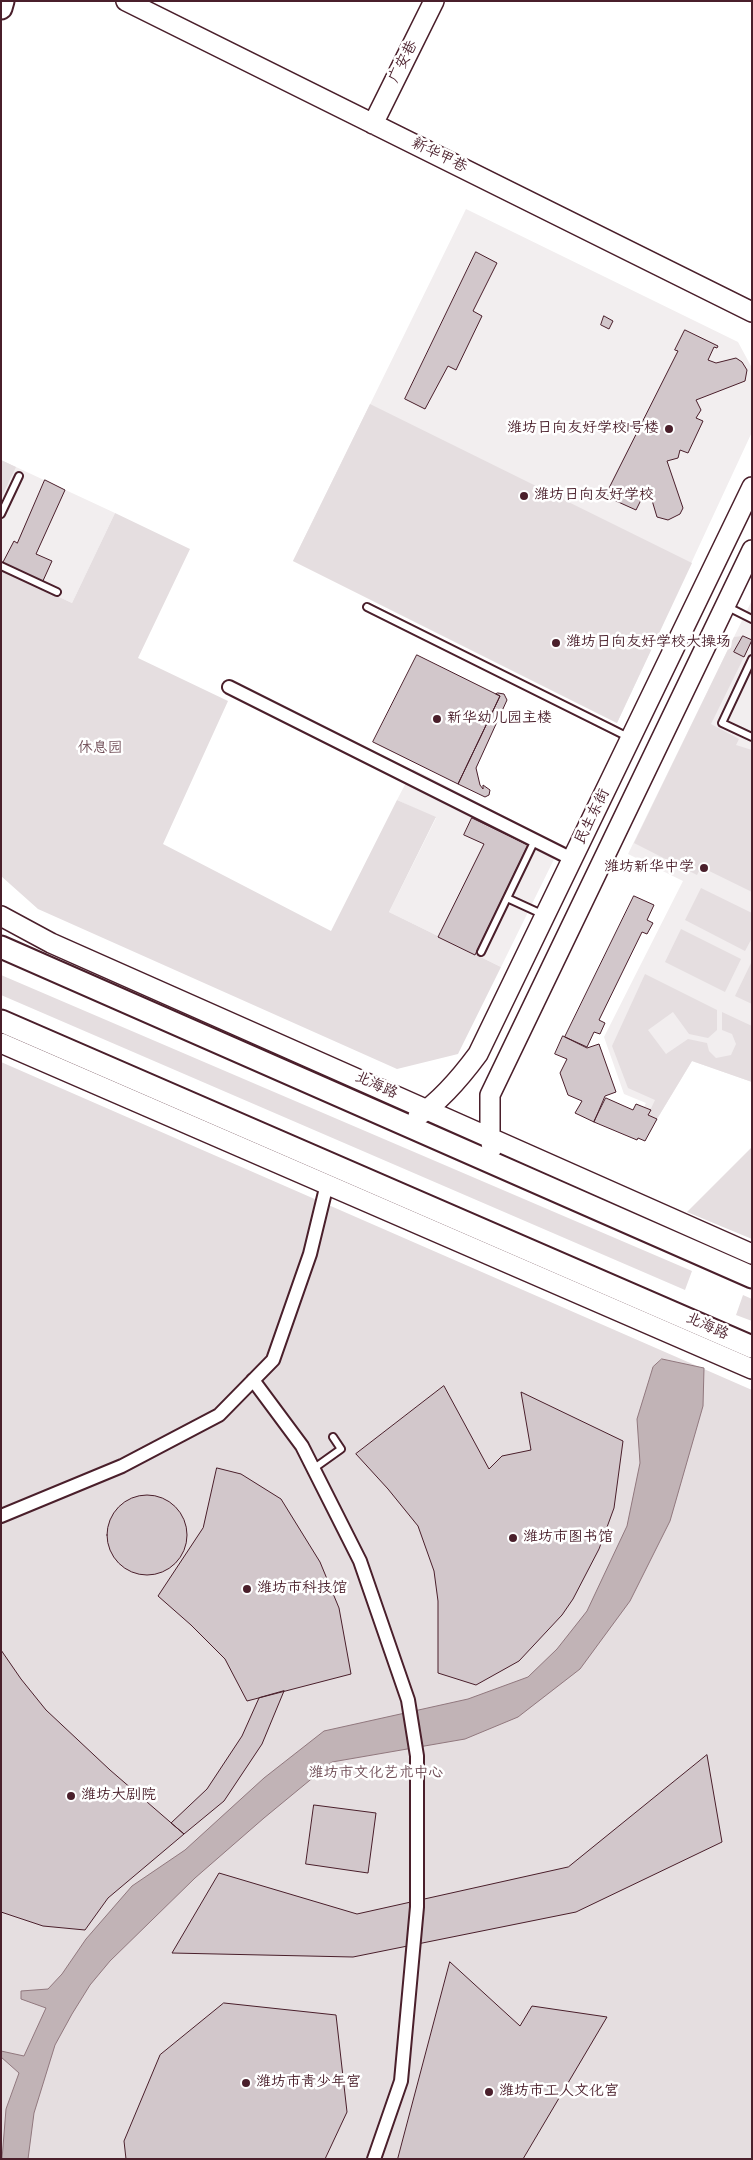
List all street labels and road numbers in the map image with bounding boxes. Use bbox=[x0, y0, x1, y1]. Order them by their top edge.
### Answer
street label: 广安巷 bbox=[386, 38, 422, 86]
street label: 新华甲巷 bbox=[408, 135, 470, 177]
street label: 民生东街 bbox=[572, 786, 614, 848]
street label: 北海路 bbox=[352, 1069, 400, 1103]
street label: 北海路 bbox=[683, 1310, 731, 1344]

